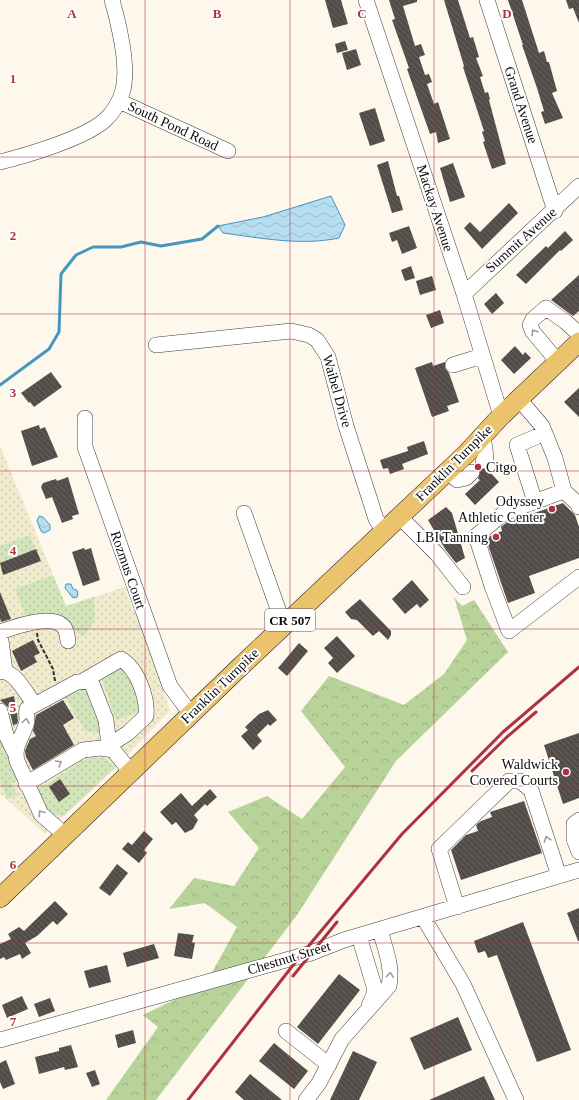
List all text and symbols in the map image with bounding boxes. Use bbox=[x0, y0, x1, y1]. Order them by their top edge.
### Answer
text: A bbox=[67, 6, 77, 21]
text: B bbox=[213, 6, 222, 21]
text: C bbox=[357, 6, 367, 21]
text: D bbox=[502, 6, 512, 21]
street label: Grand Avenue bbox=[501, 65, 541, 145]
text: 1 bbox=[10, 71, 16, 86]
street label: South Pond Road bbox=[125, 98, 221, 154]
street label: Mackay Avenue bbox=[414, 163, 456, 253]
street label: Summit Avenue bbox=[483, 204, 559, 276]
text: 2 bbox=[10, 228, 16, 243]
one-way arrow bbox=[531, 329, 538, 336]
street label: Waibel Drive bbox=[319, 353, 355, 429]
text: 3 bbox=[10, 385, 17, 400]
street label: Franklin Turnpike bbox=[413, 422, 495, 504]
place label: Citgo bbox=[486, 460, 517, 475]
marker: Citgo bbox=[473, 462, 483, 472]
place label: Odyssey Athletic Center bbox=[458, 494, 544, 525]
marker: Odyssey Athletic Center bbox=[547, 504, 557, 514]
street label: Rozmus Court bbox=[108, 529, 148, 611]
place label: LBI Tanning bbox=[417, 530, 488, 545]
marker: LBI Tanning bbox=[491, 532, 501, 542]
text: 4 bbox=[10, 543, 17, 558]
road number: CR 507 bbox=[265, 609, 315, 631]
street label: Franklin Turnpike bbox=[178, 645, 262, 727]
text: 5 bbox=[10, 700, 17, 715]
one-way arrow bbox=[21, 718, 30, 724]
place label: Waldwick Covered Courts bbox=[470, 757, 558, 788]
one-way arrow bbox=[55, 761, 62, 768]
marker: Waldwick Covered Courts bbox=[561, 767, 571, 777]
one-way arrow bbox=[38, 810, 46, 817]
one-way arrow bbox=[543, 836, 551, 843]
text: 6 bbox=[10, 857, 17, 872]
street label: Chestnut Street bbox=[246, 938, 332, 978]
one-way arrow bbox=[386, 972, 394, 978]
text: 7 bbox=[10, 1014, 17, 1029]

